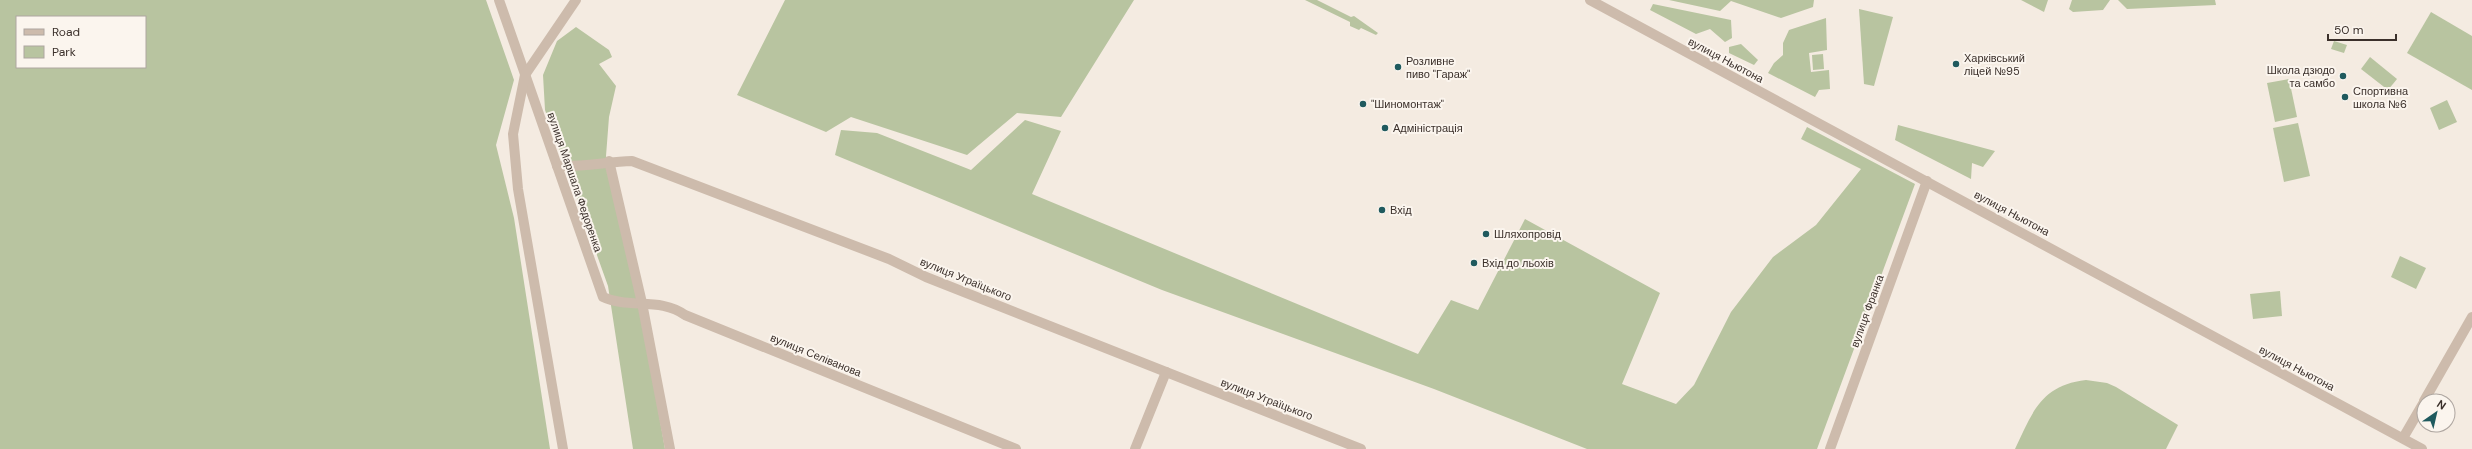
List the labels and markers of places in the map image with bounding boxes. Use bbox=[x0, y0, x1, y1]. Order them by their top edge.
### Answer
place label: Харківський ліцей №95 bbox=[1964, 51, 2025, 78]
place label: Розливне пиво "Гараж" bbox=[1406, 54, 1470, 81]
marker: Харківський ліцей №95 bbox=[1951, 59, 1961, 69]
marker: Розливне пиво "Гараж" bbox=[1393, 62, 1403, 72]
place label: Школа дзюдо та самбо bbox=[2267, 63, 2335, 90]
marker: Школа дзюдо та самбо bbox=[2338, 71, 2348, 81]
place label: Спортивна школа №6 bbox=[2353, 84, 2409, 111]
marker: Спортивна школа №6 bbox=[2340, 92, 2350, 102]
place label: "Шиномонтаж" bbox=[1371, 97, 1444, 111]
marker: "Шиномонтаж" bbox=[1358, 99, 1368, 109]
place label: Адміністрація bbox=[1393, 121, 1463, 135]
marker: Адміністрація bbox=[1380, 123, 1390, 133]
place label: Вхід bbox=[1390, 203, 1412, 217]
marker: Вхід bbox=[1377, 205, 1387, 215]
place label: Шляхопровід bbox=[1494, 227, 1561, 241]
marker: Шляхопровід bbox=[1481, 229, 1491, 239]
place label: Вхід до льохів bbox=[1482, 256, 1554, 270]
marker: Вхід до льохів bbox=[1469, 258, 1479, 268]

